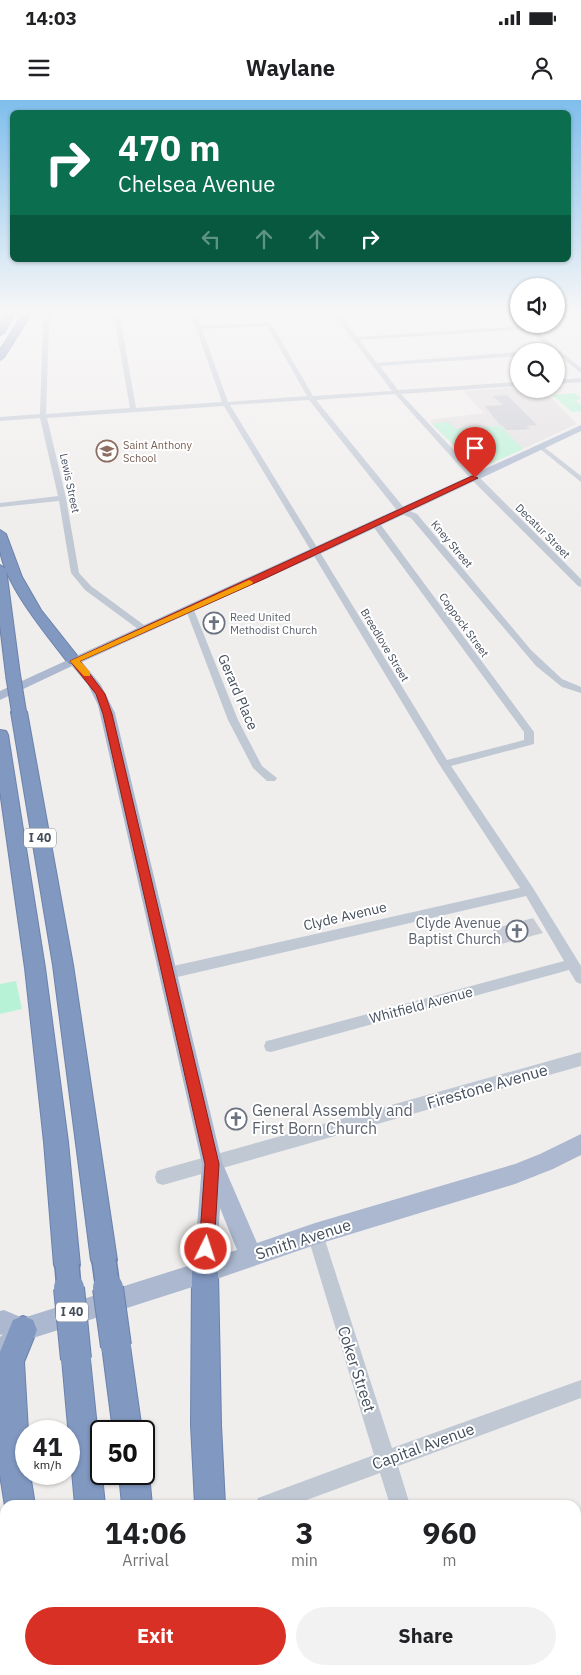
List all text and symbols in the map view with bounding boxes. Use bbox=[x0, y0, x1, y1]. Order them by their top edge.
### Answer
text: 14:03 bbox=[25, 6, 77, 30]
text: Waylane bbox=[246, 53, 335, 82]
icon: menu bbox=[25, 54, 53, 82]
icon: person bbox=[528, 54, 556, 82]
text: 470 m bbox=[118, 125, 221, 171]
icon: right bbox=[35, 130, 100, 195]
text: Chelsea Avenue bbox=[118, 169, 275, 198]
icon: left bbox=[197, 225, 225, 253]
icon: ahead bbox=[250, 225, 278, 253]
icon: ahead bbox=[303, 225, 331, 253]
icon: right bbox=[356, 225, 384, 253]
map controls bbox=[510, 278, 565, 398]
button: sound bbox=[510, 278, 565, 333]
button: search bbox=[510, 343, 565, 398]
pin bbox=[454, 427, 496, 478]
icon: arrive bbox=[461, 434, 489, 462]
place label: Saint Anthony School bbox=[123, 438, 192, 465]
school or university icon: Saint Anthony School bbox=[95, 439, 119, 463]
street label: Lewis Street bbox=[57, 452, 83, 514]
street label: Decatur Street bbox=[513, 501, 573, 561]
street label: Kney Street bbox=[428, 518, 476, 571]
street label: Coppock Street bbox=[436, 590, 492, 660]
street label: Breedlove Street bbox=[358, 606, 412, 684]
place label: Reed United Methodist Church bbox=[230, 610, 317, 637]
church icon: Reed United Methodist Church bbox=[202, 611, 226, 635]
street label: Gerard Place bbox=[214, 651, 262, 733]
road number: I 40 bbox=[24, 828, 56, 848]
street label: Clyde Avenue bbox=[301, 898, 389, 934]
place label: Clyde Avenue Baptist Church bbox=[408, 914, 501, 948]
church icon: Clyde Avenue Baptist Church bbox=[505, 919, 529, 943]
street label: Whitfield Avenue bbox=[367, 982, 475, 1027]
street label: Firestone Avenue bbox=[424, 1059, 550, 1113]
place label: General Assembly and First Born Church bbox=[252, 1100, 413, 1138]
church icon: General Assembly and First Born Church bbox=[224, 1107, 248, 1131]
street label: Smith Avenue bbox=[253, 1214, 353, 1264]
position arrow bbox=[179, 1222, 231, 1274]
road number: I 40 bbox=[56, 1302, 88, 1322]
street label: Coker Street bbox=[334, 1323, 380, 1415]
street label: Capital Avenue bbox=[369, 1418, 477, 1474]
speed limit sign: 50 bbox=[90, 1420, 155, 1485]
text: 41 bbox=[32, 1430, 63, 1463]
text: km/h bbox=[33, 1457, 62, 1472]
text: 14:06 bbox=[105, 1513, 186, 1552]
text: 3 bbox=[295, 1513, 313, 1552]
text: 960 bbox=[422, 1513, 476, 1552]
text: Arrival bbox=[122, 1550, 169, 1570]
text: min bbox=[291, 1550, 318, 1570]
text: m bbox=[442, 1550, 456, 1570]
button: Exit bbox=[25, 1607, 286, 1665]
button: Share bbox=[296, 1607, 556, 1665]

